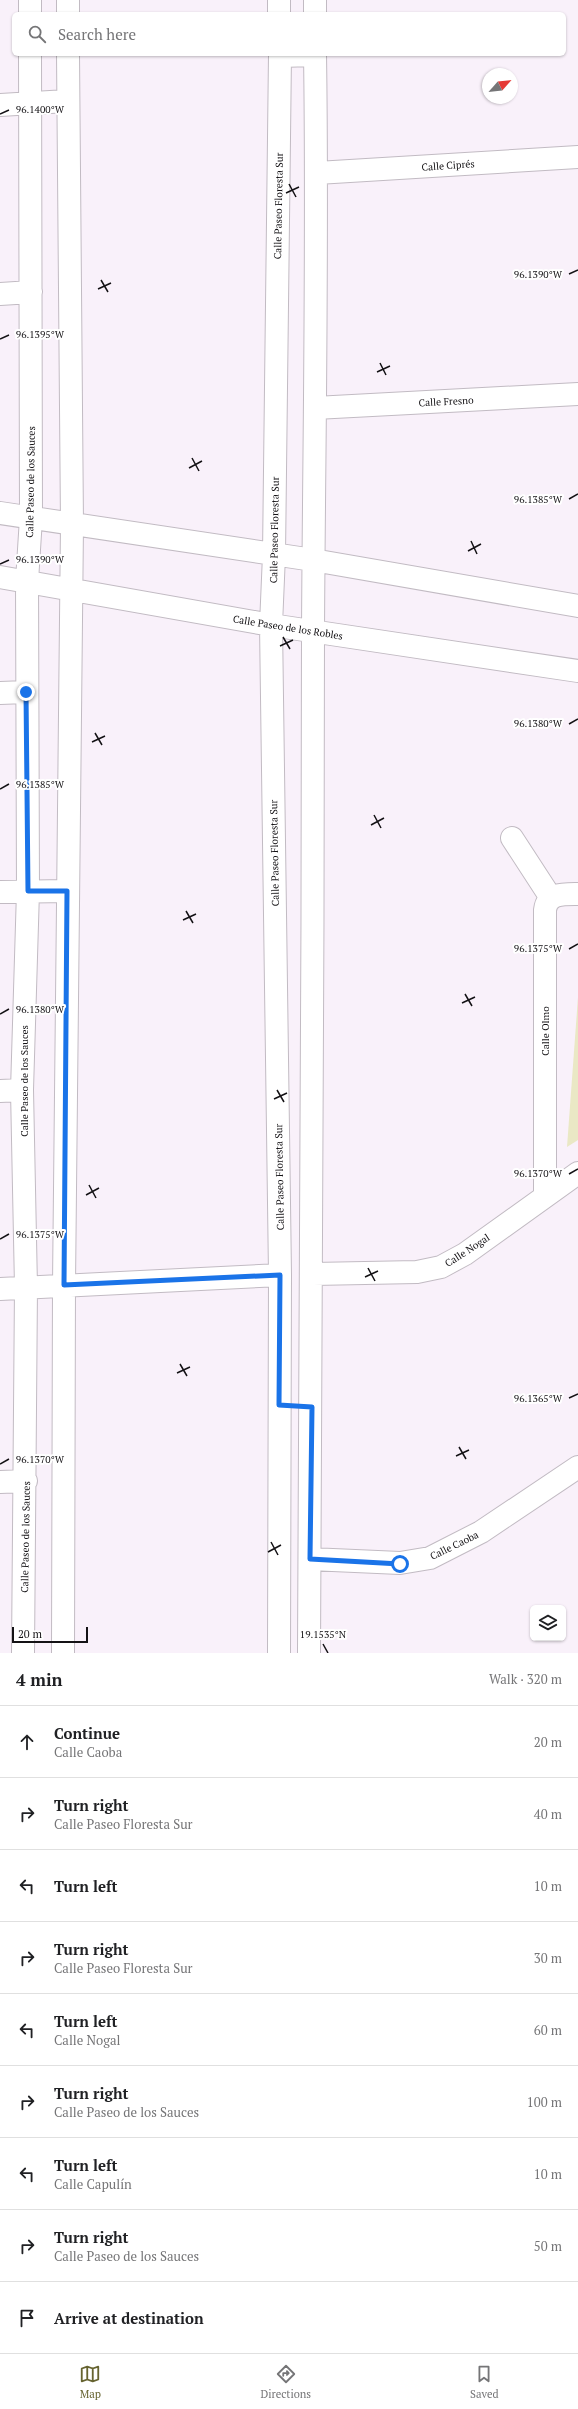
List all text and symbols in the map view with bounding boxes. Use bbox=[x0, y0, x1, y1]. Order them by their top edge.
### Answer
search box bbox=[12, 12, 566, 56]
icon: search bbox=[26, 23, 48, 45]
text: Search here bbox=[58, 24, 136, 44]
north arrow bbox=[482, 68, 518, 104]
text: 96.1400°W bbox=[16, 103, 65, 116]
street label: Calle Paseo Floresta Sur bbox=[271, 152, 286, 259]
street label: Calle Ciprés bbox=[421, 157, 475, 174]
text: 96.1390°W bbox=[514, 268, 563, 281]
text: 96.1395°W bbox=[16, 328, 65, 341]
street label: Calle Fresno bbox=[418, 394, 474, 409]
street label: Calle Paseo de los Sauces bbox=[23, 426, 38, 538]
street label: Calle Paseo Floresta Sur bbox=[267, 476, 282, 583]
text: 96.1385°W bbox=[514, 493, 563, 506]
text: 96.1390°W bbox=[16, 553, 65, 566]
street label: Calle Paseo de los Robles bbox=[232, 612, 344, 643]
route end bbox=[17, 683, 35, 701]
text: 96.1380°W bbox=[514, 717, 563, 730]
text: 96.1385°W bbox=[16, 778, 65, 791]
street label: Calle Paseo Floresta Sur bbox=[267, 799, 282, 906]
text: 96.1375°W bbox=[514, 942, 563, 955]
text: 96.1380°W bbox=[16, 1003, 65, 1016]
street label: Calle Olmo bbox=[539, 1006, 552, 1056]
street label: Calle Paseo de los Sauces bbox=[18, 1025, 31, 1137]
street label: Calle Paseo Floresta Sur bbox=[272, 1123, 287, 1230]
text: 96.1370°W bbox=[514, 1167, 563, 1180]
text: 96.1375°W bbox=[16, 1228, 65, 1241]
street label: Calle Nogal bbox=[442, 1231, 492, 1270]
text: 96.1365°W bbox=[514, 1392, 563, 1405]
text: 96.1370°W bbox=[16, 1453, 65, 1466]
street label: Calle Paseo de los Sauces bbox=[18, 1481, 33, 1593]
street label: Calle Caoba bbox=[428, 1528, 481, 1563]
route start bbox=[391, 1555, 409, 1573]
map controls bbox=[530, 1605, 566, 1641]
button: layers bbox=[530, 1605, 566, 1641]
scale bar bbox=[12, 1625, 88, 1644]
text: 20 m bbox=[18, 1627, 42, 1641]
text: 19.1535°N bbox=[300, 1628, 347, 1641]
text: 4 min bbox=[16, 1668, 63, 1691]
text: Walk · 320 m bbox=[489, 1670, 562, 1688]
text: Continue bbox=[54, 1723, 120, 1743]
icon: ahead bbox=[16, 1731, 38, 1753]
text: 20 m bbox=[534, 1733, 562, 1751]
text: Calle Caoba bbox=[54, 1743, 122, 1761]
text: Turn right bbox=[54, 1795, 129, 1815]
icon: right bbox=[16, 1803, 38, 1825]
text: 40 m bbox=[534, 1805, 562, 1823]
text: Calle Paseo Floresta Sur bbox=[54, 1815, 193, 1833]
icon: left bbox=[16, 1875, 38, 1897]
text: Turn left bbox=[54, 1876, 118, 1896]
text: 10 m bbox=[534, 1877, 562, 1895]
text: Turn right bbox=[54, 1939, 129, 1959]
icon: right bbox=[16, 1947, 38, 1969]
text: 30 m bbox=[534, 1949, 562, 1967]
text: Calle Paseo Floresta Sur bbox=[54, 1959, 193, 1977]
text: Turn left bbox=[54, 2011, 118, 2031]
icon: left bbox=[16, 2019, 38, 2041]
text: 60 m bbox=[534, 2021, 562, 2039]
text: Calle Nogal bbox=[54, 2031, 120, 2049]
text: Turn right bbox=[54, 2083, 129, 2103]
icon: right bbox=[16, 2091, 38, 2113]
text: 100 m bbox=[527, 2093, 562, 2111]
text: Calle Paseo de los Sauces bbox=[54, 2103, 199, 2121]
text: Turn left bbox=[54, 2155, 118, 2175]
icon: left bbox=[16, 2163, 38, 2185]
text: 10 m bbox=[534, 2165, 562, 2183]
text: Calle Capulín bbox=[54, 2175, 132, 2193]
text: Turn right bbox=[54, 2227, 129, 2247]
icon: right bbox=[16, 2235, 38, 2257]
text: 50 m bbox=[534, 2237, 562, 2255]
text: Calle Paseo de los Sauces bbox=[54, 2247, 199, 2265]
icon: arrive bbox=[16, 2307, 38, 2329]
text: Arrive at destination bbox=[54, 2308, 204, 2328]
tab: Map bbox=[79, 2363, 101, 2401]
tab: Directions bbox=[260, 2363, 311, 2401]
tab: Saved bbox=[470, 2363, 499, 2401]

